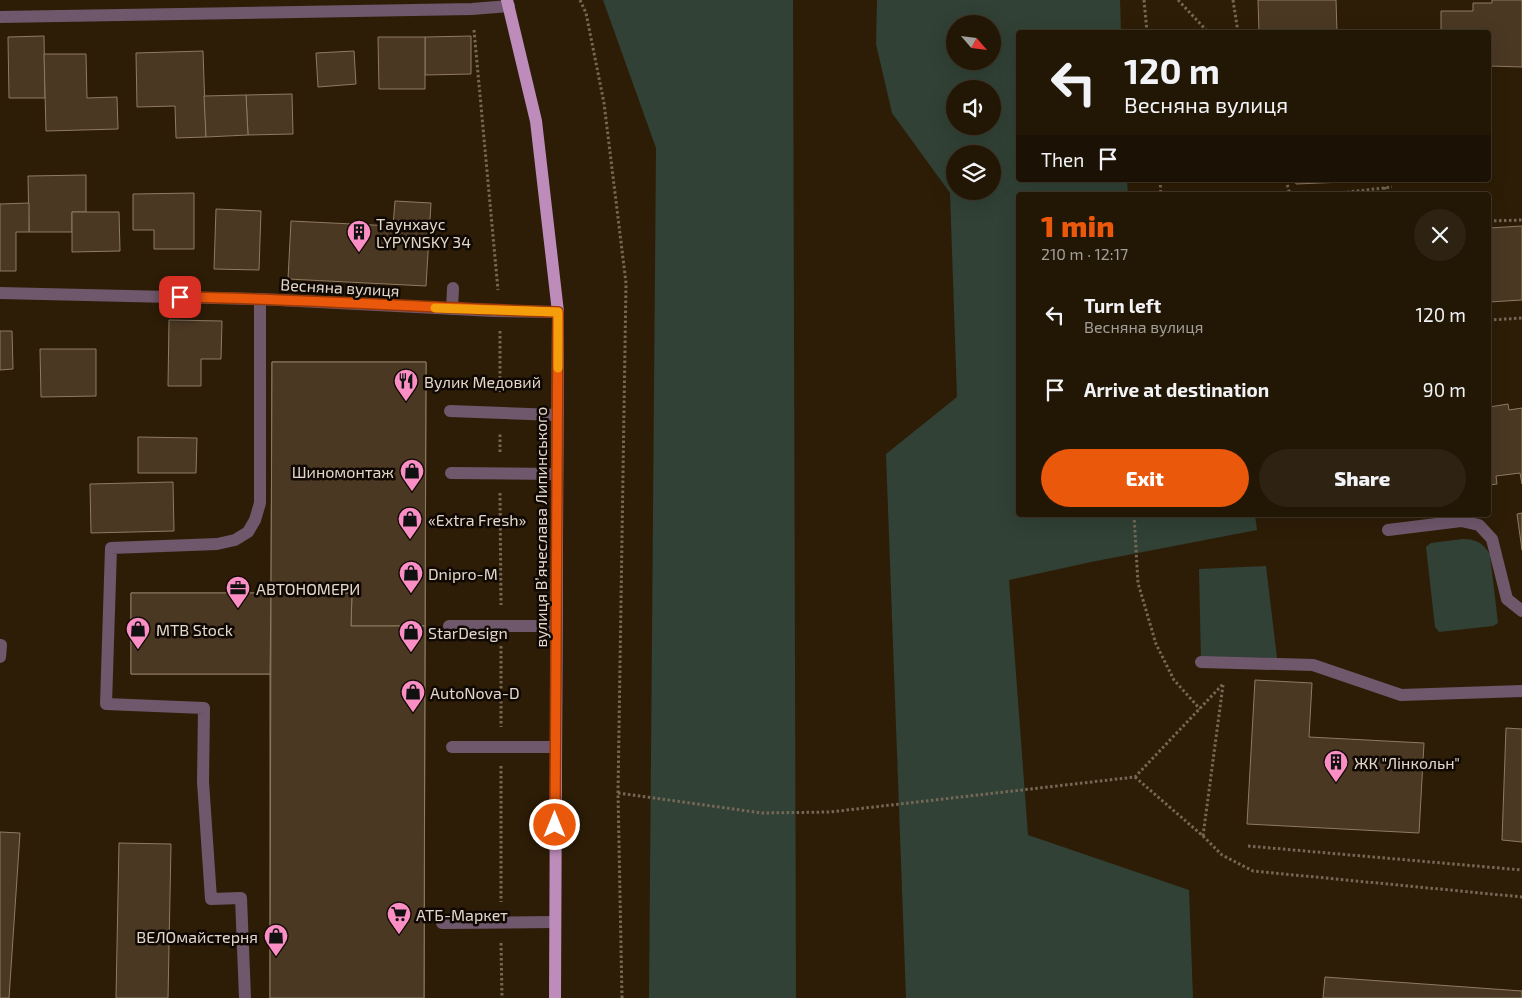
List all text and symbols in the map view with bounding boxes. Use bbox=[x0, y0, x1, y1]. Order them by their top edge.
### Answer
north arrow bbox=[946, 15, 1001, 70]
map controls bbox=[946, 15, 1001, 200]
text: 120 m bbox=[1124, 49, 1220, 91]
icon: left bbox=[1041, 50, 1106, 115]
button: sound bbox=[946, 80, 1001, 135]
text: Весняна вулиця bbox=[1124, 91, 1288, 117]
button: layers bbox=[946, 145, 1001, 200]
icon: arrive bbox=[1094, 145, 1122, 173]
text: Then bbox=[1041, 148, 1084, 171]
text: 1 min bbox=[1041, 207, 1115, 243]
button: close bbox=[1414, 209, 1466, 261]
place label: Таунхаус LYPYNSKY 34 bbox=[376, 214, 471, 251]
building icon: Таунхаус LYPYNSKY 34 bbox=[346, 219, 372, 253]
text: 210 m · 12:17 bbox=[1041, 244, 1128, 263]
street label: Весняна вулиця bbox=[280, 274, 400, 301]
pin bbox=[159, 276, 201, 318]
icon: arrive bbox=[166, 283, 194, 311]
text: Turn left bbox=[1084, 294, 1161, 317]
icon: left bbox=[1041, 301, 1069, 329]
text: 120 m bbox=[1415, 303, 1466, 326]
text: Весняна вулиця bbox=[1084, 317, 1203, 336]
restaurant icon: Вулик Медовий bbox=[393, 368, 419, 402]
place label: Вулик Медовий bbox=[424, 372, 541, 392]
icon: arrive bbox=[1041, 376, 1069, 404]
text: Arrive at destination bbox=[1084, 378, 1269, 401]
text: 90 m bbox=[1423, 378, 1466, 401]
street label: вулиця Вʼячеслава Липинського bbox=[531, 407, 551, 647]
button: Exit bbox=[1041, 449, 1249, 507]
button: Share bbox=[1259, 449, 1466, 507]
shop icon: Шиномонтаж bbox=[399, 458, 425, 492]
place label: Шиномонтаж bbox=[292, 462, 394, 481]
shop icon: «Extra Fresh» bbox=[397, 506, 423, 540]
place label: «Extra Fresh» bbox=[428, 510, 527, 529]
shop icon: Dnipro-M bbox=[398, 560, 424, 594]
place label: Dnipro-M bbox=[428, 564, 498, 583]
office icon: АВТОНОМЕРИ bbox=[225, 575, 251, 609]
place label: АВТОНОМЕРИ bbox=[256, 579, 360, 598]
shop icon: MTB Stock bbox=[125, 616, 151, 650]
shop icon: StarDesign bbox=[398, 619, 424, 653]
place label: MTB Stock bbox=[156, 620, 233, 639]
place label: StarDesign bbox=[428, 623, 508, 642]
shop icon: AutoNova-D bbox=[400, 679, 426, 713]
place label: AutoNova-D bbox=[430, 683, 520, 702]
building icon: ЖК "Лінкольн" bbox=[1323, 749, 1349, 783]
place label: ЖК "Лінкольн" bbox=[1354, 753, 1460, 772]
position arrow bbox=[528, 798, 580, 850]
supermarket icon: АТБ-Маркет bbox=[386, 901, 412, 935]
place label: АТБ-Маркет bbox=[416, 905, 508, 924]
shop icon: ВЕЛОмайстерня bbox=[263, 923, 289, 957]
place label: ВЕЛОмайстерня bbox=[136, 927, 258, 946]

